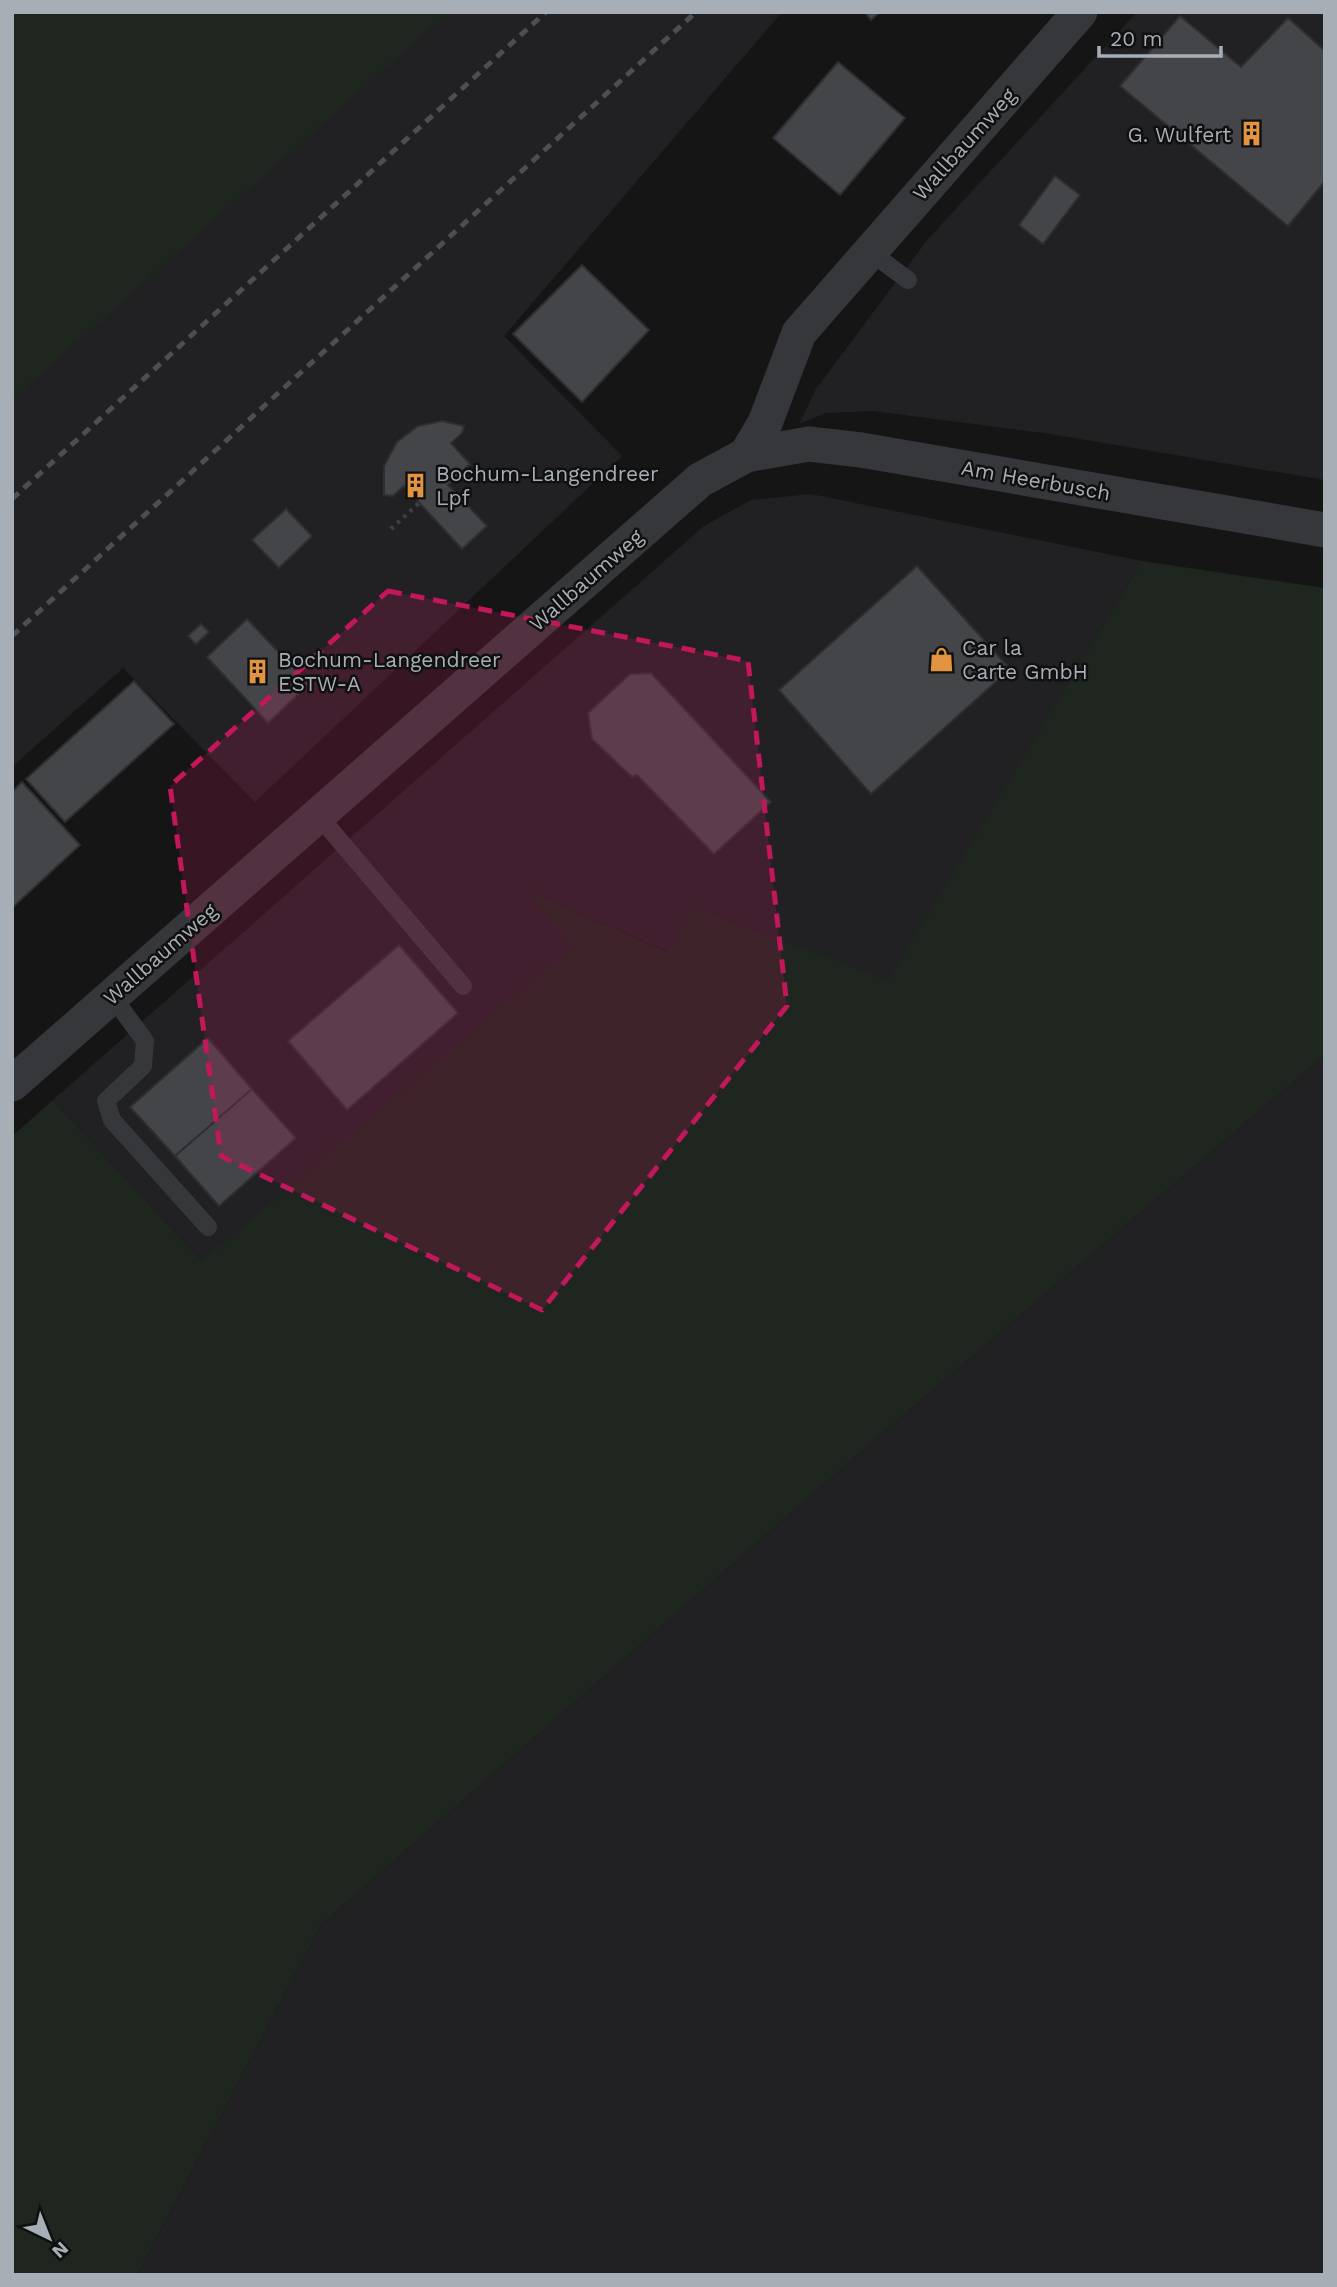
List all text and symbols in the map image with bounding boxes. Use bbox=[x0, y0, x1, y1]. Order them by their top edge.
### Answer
scale bar bbox=[1099, 14, 1222, 58]
text: 20 m bbox=[1110, 26, 1162, 51]
street label: Wallbaumweg bbox=[907, 82, 1021, 205]
building icon: G. Wulfert bbox=[1237, 120, 1265, 148]
place label: G. Wulfert bbox=[1128, 122, 1231, 147]
street label: Am Heerbusch bbox=[959, 455, 1113, 505]
place label: Bochum-Langendreer Lpf bbox=[436, 461, 659, 510]
building icon: Bochum-Langendreer Lpf bbox=[402, 471, 430, 499]
street label: Wallbaumweg bbox=[524, 523, 649, 636]
place label: Car la Carte GmbH bbox=[962, 635, 1088, 684]
shop icon: Car la Carte GmbH bbox=[928, 645, 956, 673]
place label: Bochum-Langendreer ESTW-A bbox=[278, 647, 501, 696]
building icon: Bochum-Langendreer ESTW-A bbox=[244, 657, 272, 685]
street label: Wallbaumweg bbox=[98, 897, 223, 1010]
north arrow bbox=[14, 2203, 84, 2273]
text: N bbox=[47, 2237, 73, 2263]

